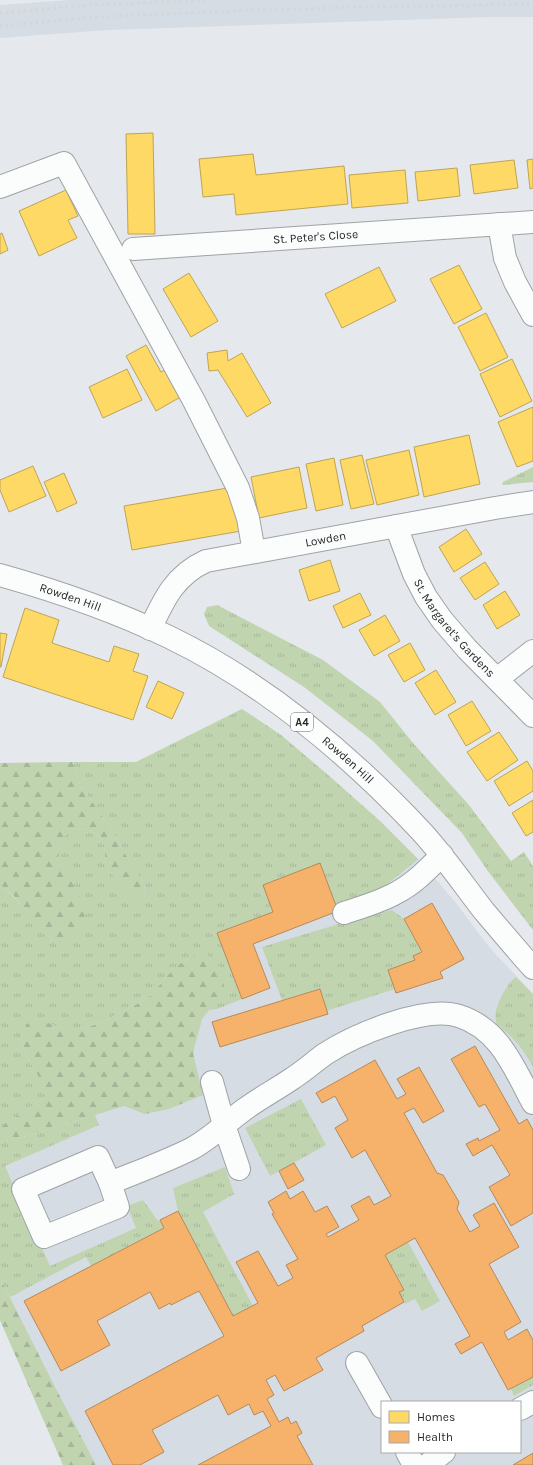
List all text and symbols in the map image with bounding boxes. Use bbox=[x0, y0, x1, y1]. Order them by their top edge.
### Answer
street label: St. Peter's Close bbox=[273, 227, 359, 247]
street label: Lowden bbox=[304, 528, 347, 550]
street label: St. Margaret's Gardens bbox=[411, 577, 498, 680]
street label: Rowden Hill bbox=[38, 580, 103, 614]
road number: A4 bbox=[291, 713, 313, 731]
street label: Rowden Hill bbox=[319, 733, 377, 787]
legend bbox=[381, 1401, 521, 1453]
text: Homes bbox=[417, 1410, 455, 1424]
text: Health bbox=[417, 1430, 453, 1444]

